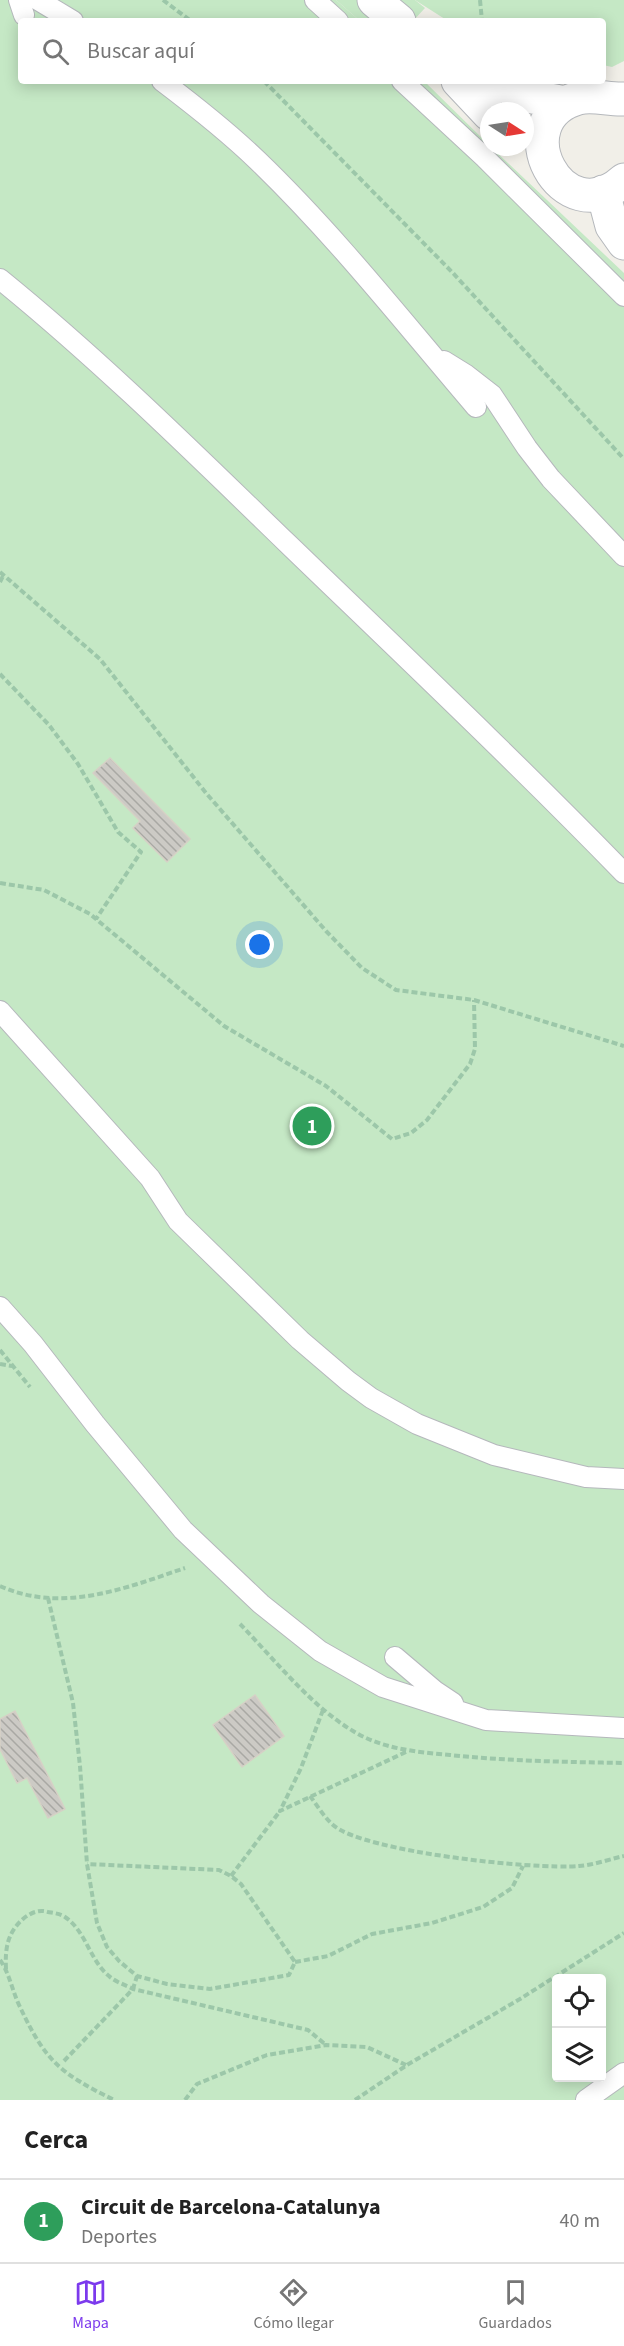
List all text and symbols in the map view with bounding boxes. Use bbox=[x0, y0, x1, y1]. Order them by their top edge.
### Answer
search box bbox=[18, 18, 606, 84]
icon: search bbox=[39, 35, 72, 68]
text: Buscar aquí bbox=[87, 35, 195, 67]
north arrow bbox=[480, 102, 534, 156]
your location bbox=[245, 930, 274, 959]
pin: 1 bbox=[292, 1104, 332, 1148]
map controls bbox=[552, 1974, 606, 2082]
button: locate bbox=[552, 1974, 606, 2028]
button: layers bbox=[552, 2028, 606, 2082]
text: Cerca bbox=[24, 2121, 88, 2158]
text: Circuit de Barcelona-Catalunya bbox=[81, 2191, 381, 2223]
text: 1 bbox=[38, 2207, 49, 2235]
text: 40 m bbox=[560, 2207, 600, 2235]
text: Deportes bbox=[81, 2223, 157, 2251]
tab: Mapa bbox=[72, 2276, 109, 2334]
tab: Cómo llegar bbox=[253, 2276, 334, 2334]
tab: Guardados bbox=[478, 2276, 552, 2334]

